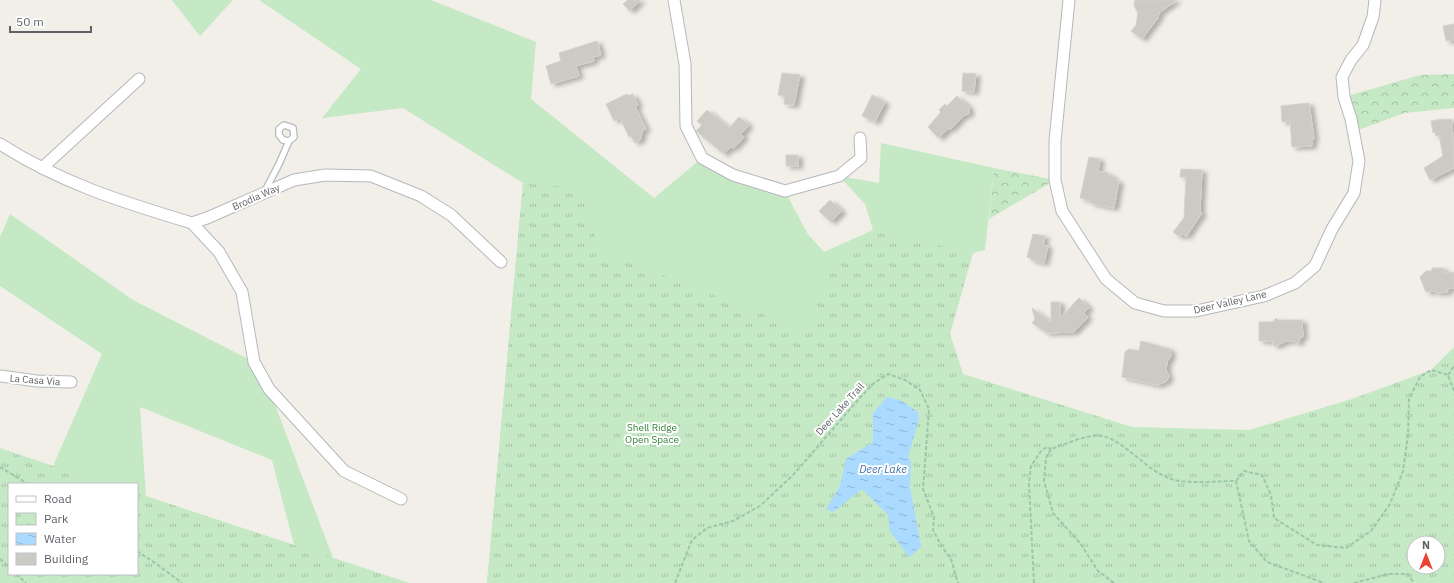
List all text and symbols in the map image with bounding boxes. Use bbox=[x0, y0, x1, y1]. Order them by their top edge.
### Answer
scale bar bbox=[10, 8, 91, 34]
text: 50 m bbox=[16, 14, 44, 29]
street label: Brodia Way bbox=[230, 181, 282, 213]
street label: Deer Valley Lane bbox=[1192, 287, 1268, 317]
street label: La Casa Via bbox=[9, 372, 61, 388]
street label: Deer Lake Trail bbox=[813, 380, 867, 438]
park label: Shell Ridge Open Space bbox=[625, 421, 679, 446]
water label: Deer Lake bbox=[859, 462, 907, 476]
legend bbox=[8, 483, 138, 575]
text: Road bbox=[44, 491, 72, 506]
text: Park bbox=[44, 511, 69, 526]
text: Water bbox=[44, 531, 77, 546]
north arrow bbox=[1406, 535, 1446, 575]
text: N bbox=[1422, 538, 1430, 552]
text: Building bbox=[44, 551, 89, 566]

